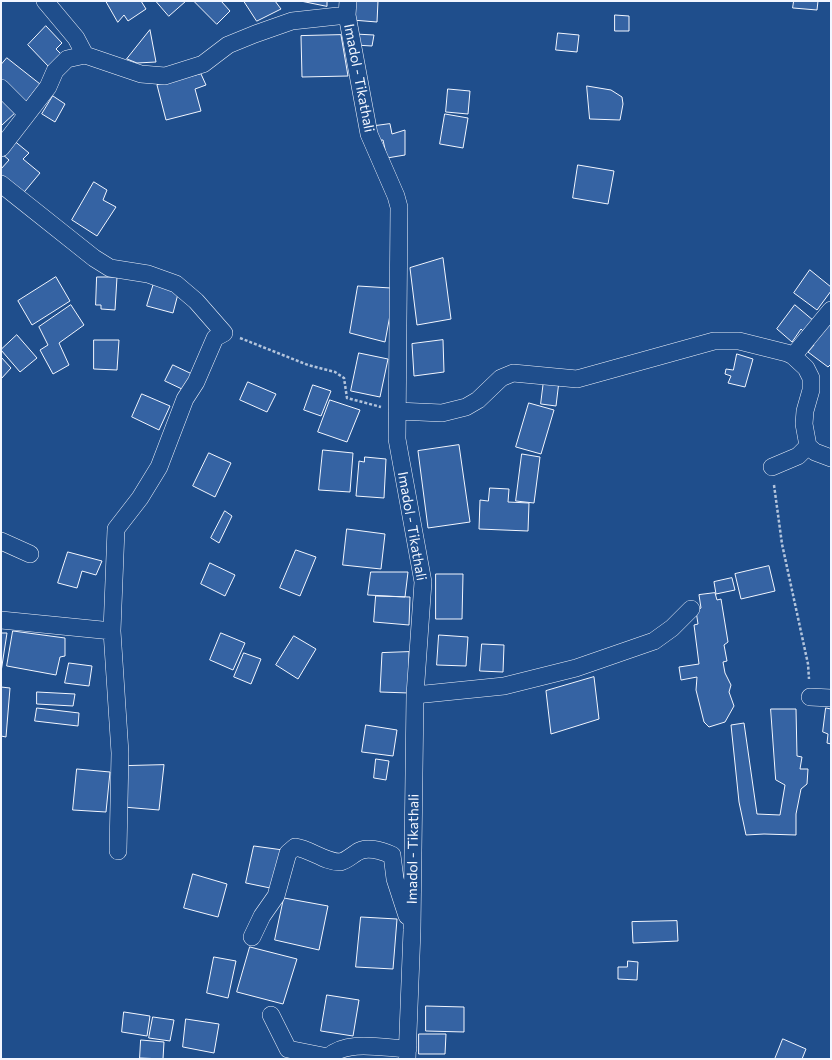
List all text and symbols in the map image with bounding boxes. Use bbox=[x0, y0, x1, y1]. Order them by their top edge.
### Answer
street label: Imadol - Tikathali bbox=[340, 22, 378, 134]
street label: Imadol - Tikathali bbox=[394, 470, 430, 582]
street label: Imadol - Tikathali bbox=[404, 794, 422, 904]

